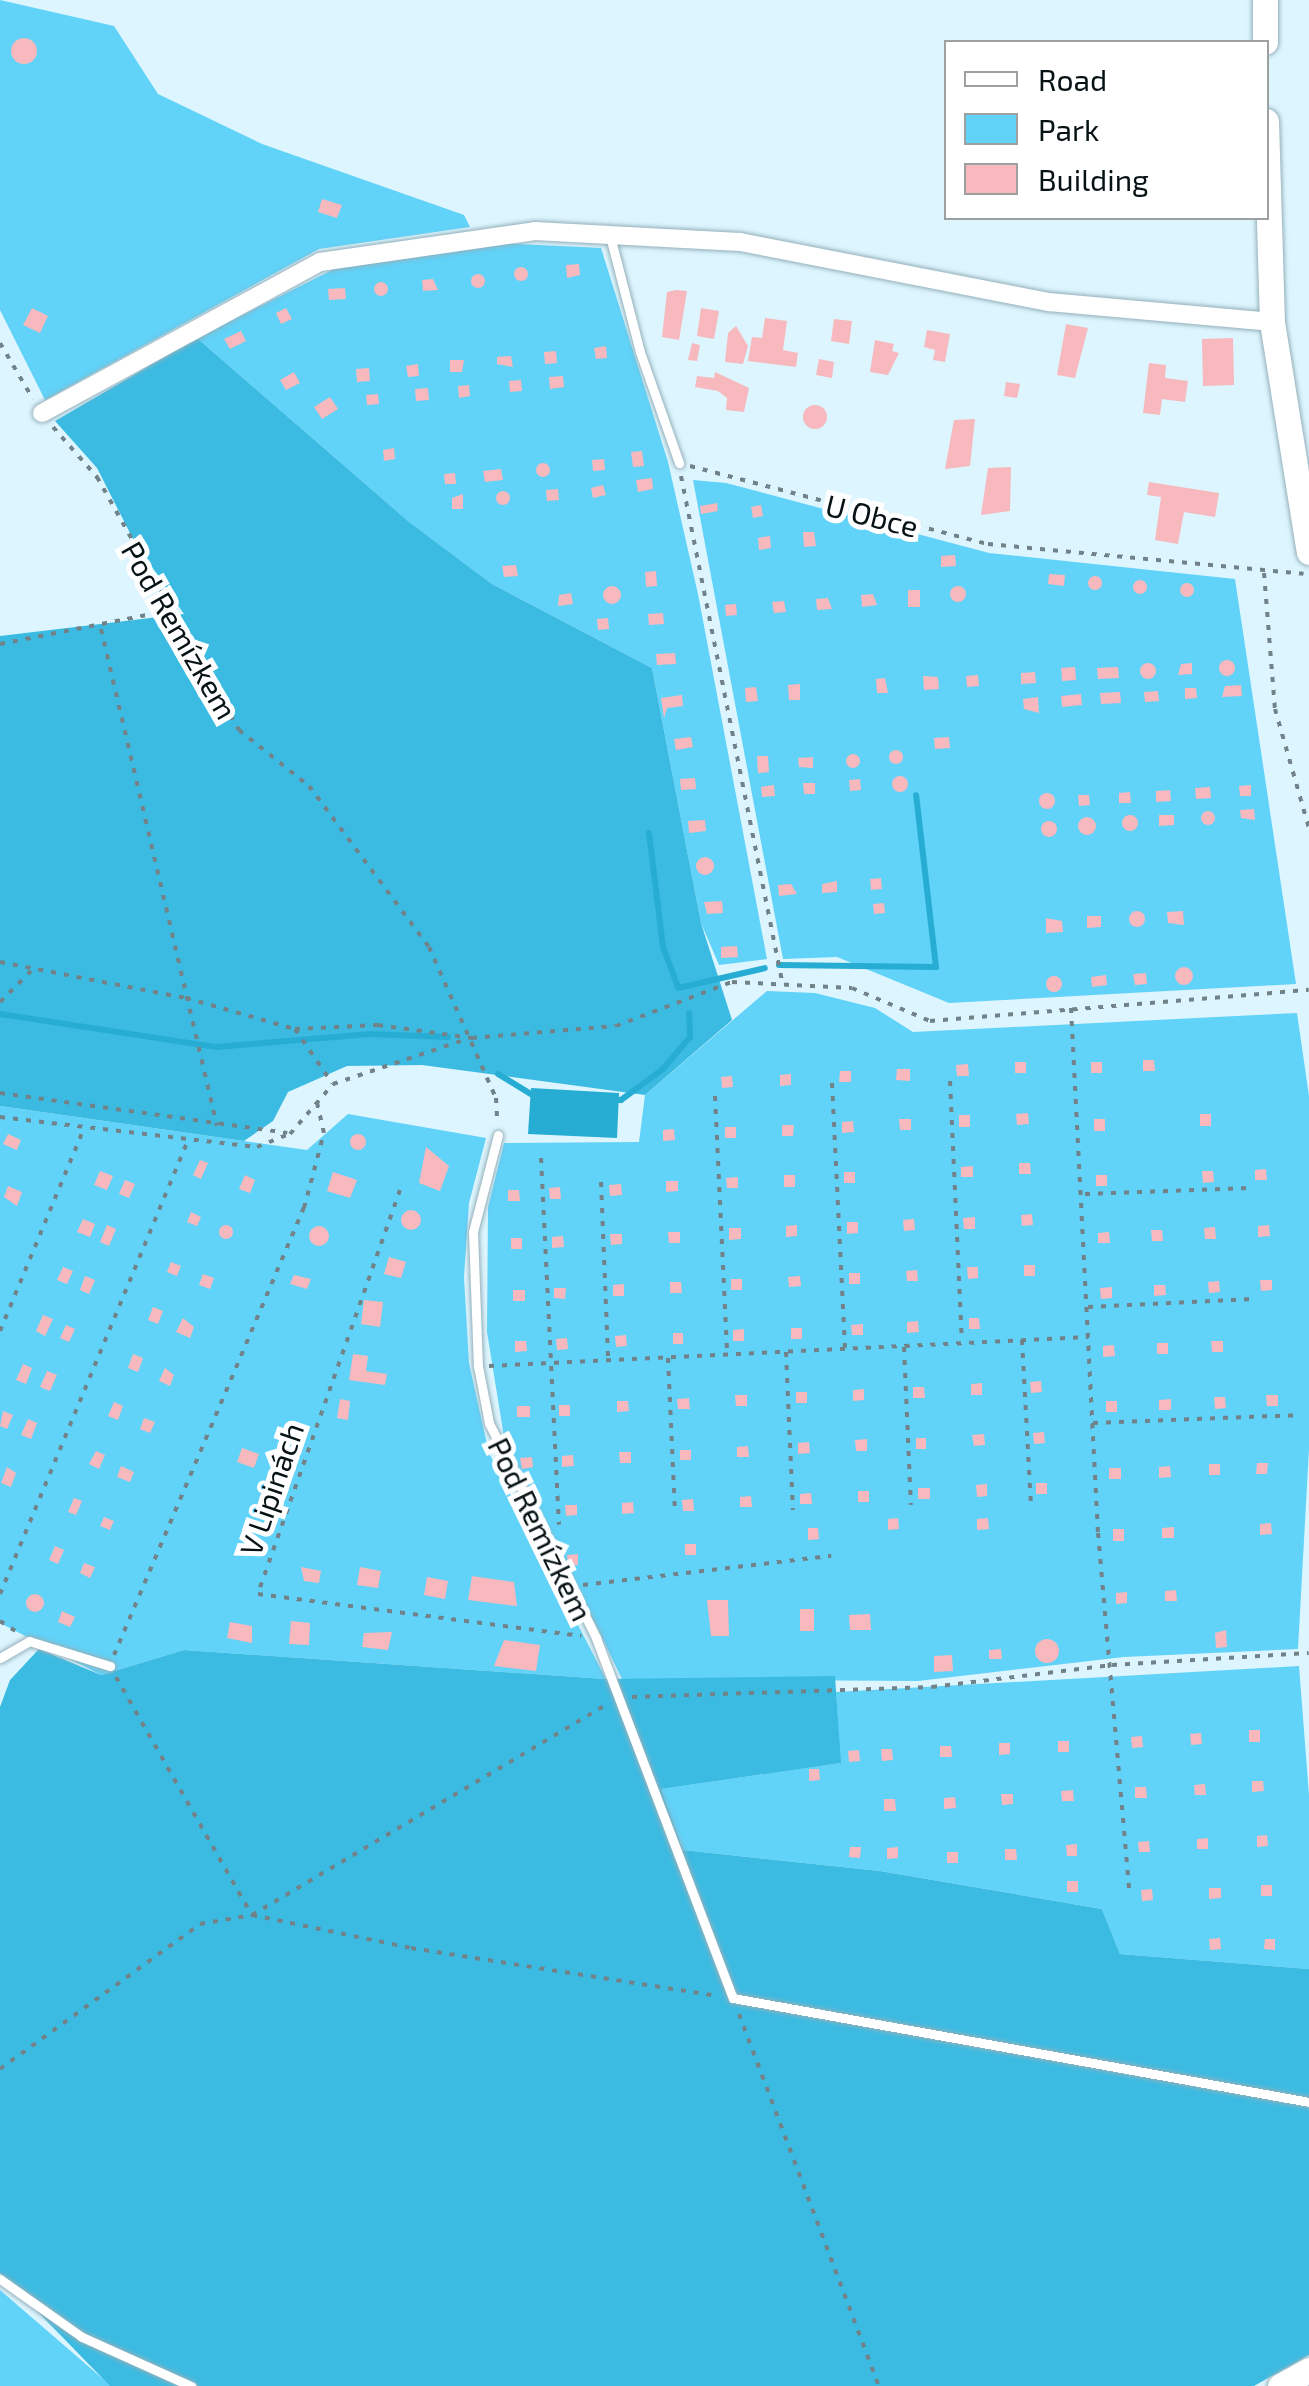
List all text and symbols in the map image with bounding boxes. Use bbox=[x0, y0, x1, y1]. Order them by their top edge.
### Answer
legend bbox=[944, 40, 1269, 220]
text: Road bbox=[1038, 61, 1107, 97]
text: Park bbox=[1038, 111, 1099, 147]
text: Building bbox=[1038, 161, 1149, 197]
street label: U Obce bbox=[822, 486, 922, 544]
street label: Pod Remízkem bbox=[115, 535, 245, 725]
street label: V Lipinách bbox=[231, 1418, 311, 1560]
street label: Pod Remízkem bbox=[481, 1432, 601, 1626]

